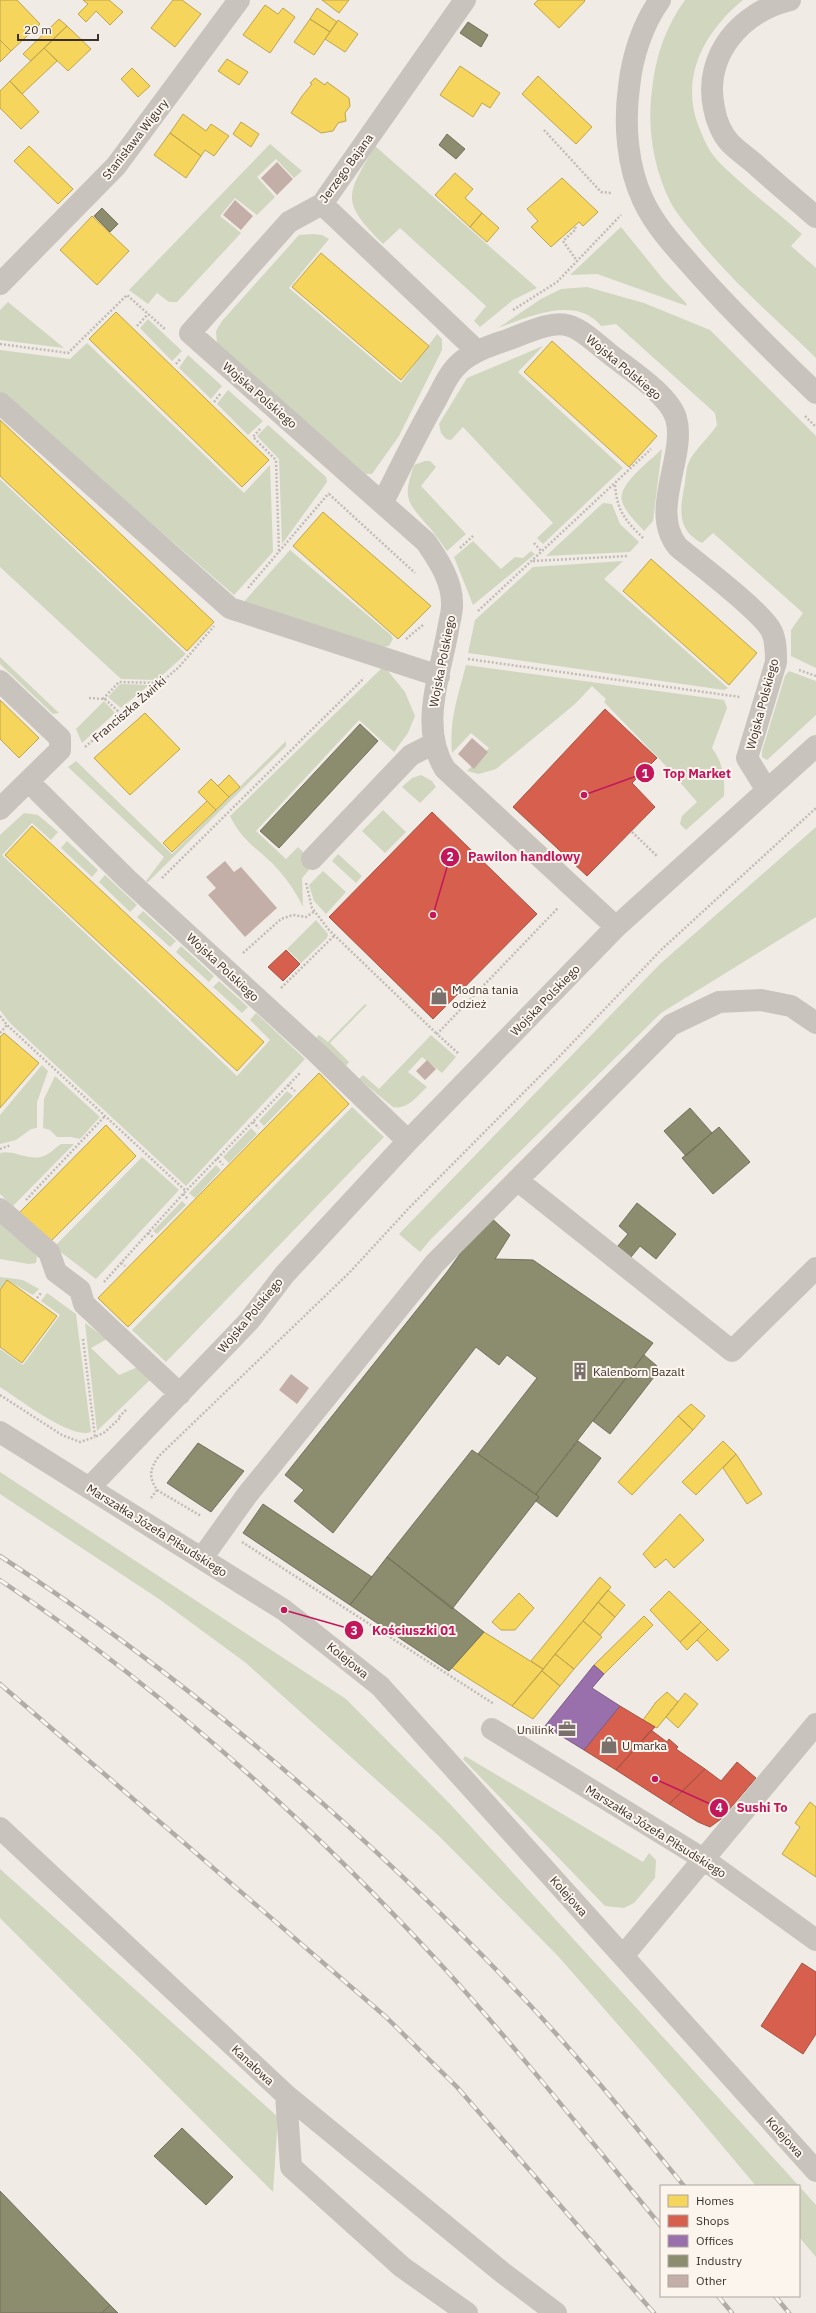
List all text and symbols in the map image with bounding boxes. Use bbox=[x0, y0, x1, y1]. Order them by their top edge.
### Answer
scale bar bbox=[18, 16, 98, 42]
text: 20 m bbox=[24, 22, 52, 37]
street label: Stanisława Wigury bbox=[99, 96, 171, 182]
street label: Jerzego Bajana bbox=[316, 130, 376, 206]
street label: Wojska Polskiego bbox=[583, 331, 665, 403]
street label: Wojska Polskiego bbox=[220, 359, 300, 431]
street label: Wojska Polskiego bbox=[426, 613, 458, 708]
street label: Wojska Polskiego bbox=[743, 657, 781, 751]
street label: Franciszka Żwirki bbox=[89, 673, 169, 745]
callout: Top Market bbox=[635, 761, 739, 786]
text: Top Market bbox=[663, 765, 731, 782]
text: 1 bbox=[641, 766, 649, 781]
callout: Pawilon handlowy bbox=[440, 844, 588, 869]
text: Pawilon handlowy bbox=[468, 848, 580, 865]
text: 2 bbox=[446, 849, 454, 864]
street label: Wojska Polskiego bbox=[184, 930, 262, 1005]
street label: Wojska Polskiego bbox=[507, 961, 583, 1039]
place label: Modna tania odzież bbox=[452, 982, 519, 1011]
shop icon: Modna tania odzież bbox=[429, 986, 449, 1006]
street label: Wojska Polskiego bbox=[214, 1274, 286, 1356]
building icon: Kalenborn Bazalt bbox=[570, 1361, 590, 1381]
place label: Kalenborn Bazalt bbox=[593, 1364, 685, 1379]
street label: Marszałka Józefa Piłsudskiego bbox=[84, 1480, 230, 1580]
callout: Kościuszki 01 bbox=[344, 1618, 464, 1643]
text: Kościuszki 01 bbox=[372, 1622, 456, 1639]
text: 3 bbox=[350, 1623, 358, 1638]
street label: Kolejowa bbox=[324, 1639, 372, 1682]
office icon: Unilink bbox=[557, 1719, 577, 1739]
place label: Unilink bbox=[517, 1722, 555, 1737]
shop icon: U marka bbox=[599, 1735, 619, 1755]
place label: U marka bbox=[622, 1738, 668, 1753]
street label: Marszałka Józefa Piłsudskiego bbox=[583, 1781, 729, 1881]
callout: Sushi To bbox=[709, 1795, 796, 1820]
text: Sushi To bbox=[736, 1799, 788, 1816]
text: 4 bbox=[715, 1800, 723, 1815]
street label: Kolejowa bbox=[547, 1873, 591, 1920]
street label: Kanałowa bbox=[229, 2042, 278, 2089]
street label: Kolejowa bbox=[763, 2114, 807, 2161]
legend bbox=[660, 2185, 800, 2297]
text: Homes bbox=[696, 2193, 734, 2208]
text: Shops bbox=[696, 2213, 729, 2228]
text: Offices bbox=[696, 2233, 734, 2248]
text: Industry bbox=[696, 2253, 742, 2268]
text: Other bbox=[696, 2273, 727, 2288]

